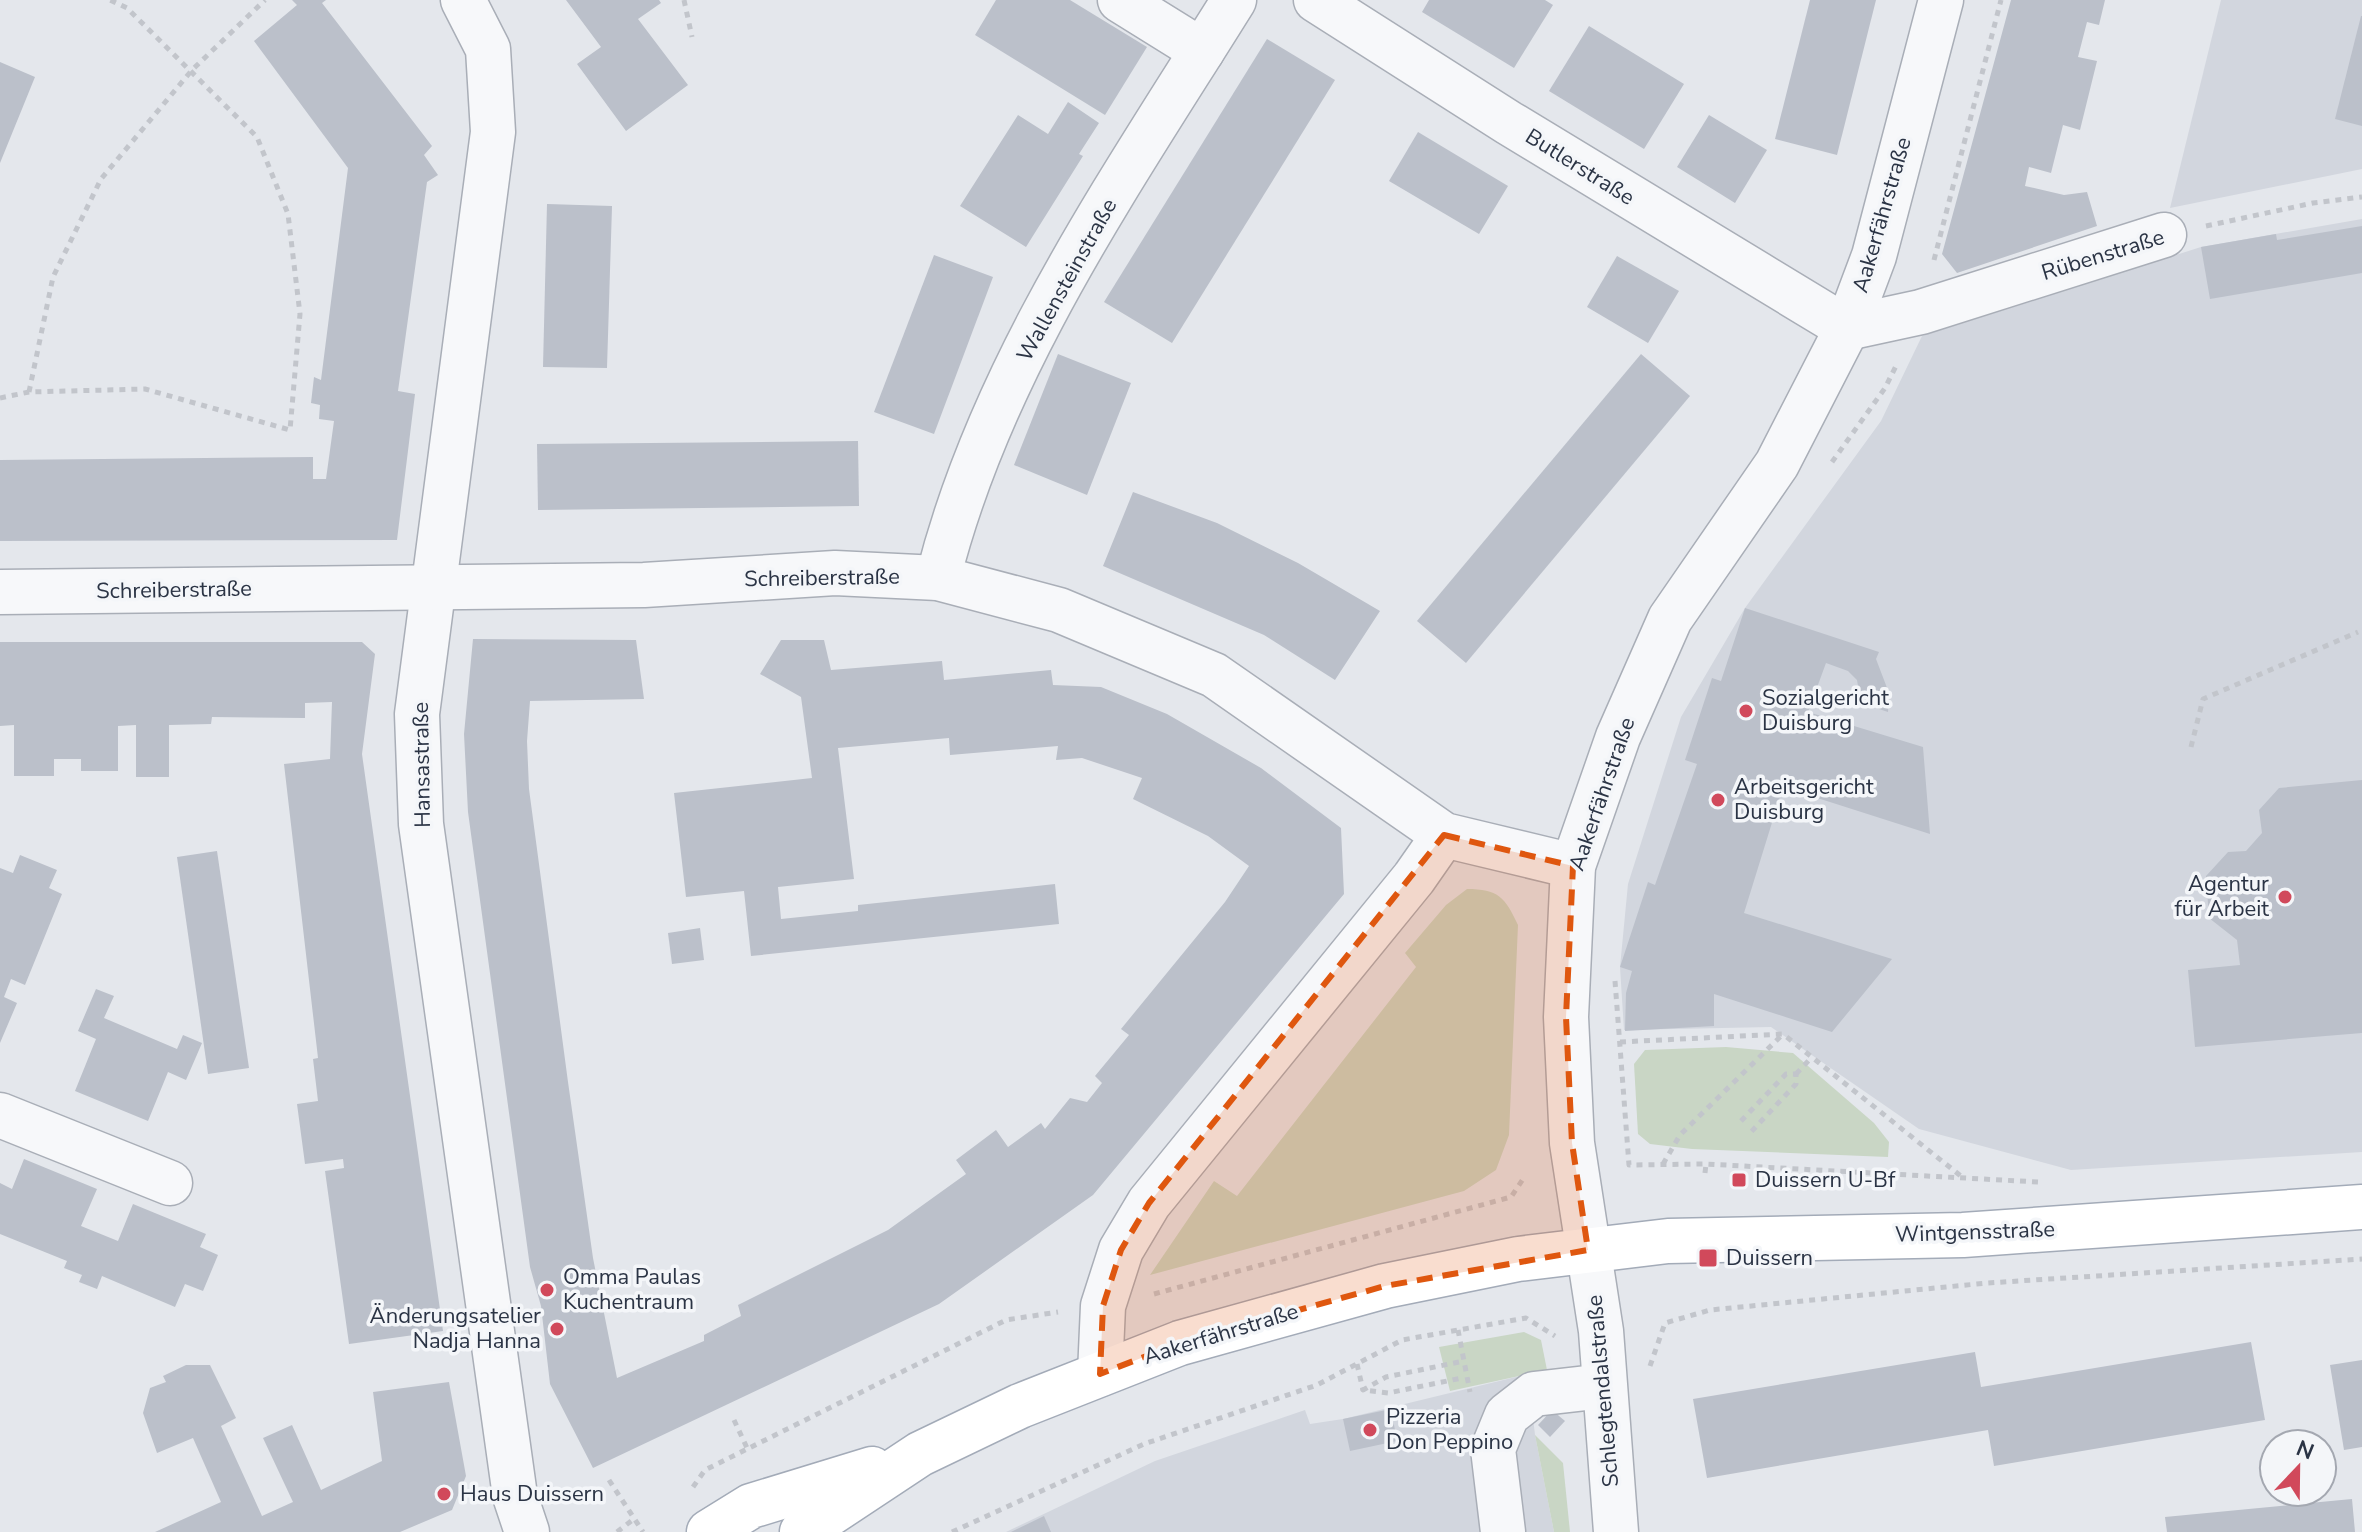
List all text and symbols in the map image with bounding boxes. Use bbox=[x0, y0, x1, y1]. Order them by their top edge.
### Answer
street label: Butlerstraße bbox=[1520, 122, 1640, 212]
street label: Aakerfährstraße bbox=[1845, 134, 1919, 296]
street label: Wallensteinstraße bbox=[1010, 193, 1124, 367]
street label: Rübenstraße bbox=[2038, 222, 2168, 288]
street label: Schreiberstraße bbox=[744, 562, 900, 594]
street label: Schreiberstraße bbox=[96, 574, 252, 606]
place label: Sozialgericht Duisburg bbox=[1762, 683, 1889, 738]
street label: Hansastraße bbox=[406, 702, 438, 828]
marker: Sozialgericht Duisburg bbox=[1737, 702, 1755, 720]
street label: Aakerfährstraße bbox=[1562, 713, 1642, 875]
place label: Arbeitsgericht Duisburg bbox=[1734, 772, 1874, 827]
marker: Arbeitsgericht Duisburg bbox=[1709, 791, 1727, 809]
place label: Agentur für Arbeit bbox=[2175, 869, 2269, 924]
marker: Agentur für Arbeit bbox=[2276, 888, 2294, 906]
place label: Duissern U-Bf bbox=[1755, 1165, 1896, 1195]
marker: Duissern U-Bf bbox=[1730, 1171, 1748, 1189]
street label: Wintgensstraße bbox=[1895, 1214, 2055, 1250]
place label: Duissern bbox=[1726, 1243, 1813, 1273]
marker: Duissern bbox=[1697, 1247, 1719, 1269]
place label: Omma Paulas Kuchentraum bbox=[563, 1262, 701, 1317]
marker: Omma Paulas Kuchentraum bbox=[538, 1281, 556, 1299]
street label: Schlegtendalstraße bbox=[1580, 1294, 1626, 1488]
street label: Aakerfährstraße bbox=[1140, 1296, 1302, 1372]
place label: Änderungsatelier Nadja Hanna bbox=[370, 1301, 541, 1356]
marker: Änderungsatelier Nadja Hanna bbox=[548, 1320, 566, 1338]
place label: Pizzeria Don Peppino bbox=[1386, 1402, 1513, 1457]
marker: Pizzeria Don Peppino bbox=[1361, 1421, 1379, 1439]
north arrow bbox=[2258, 1428, 2338, 1508]
text: N bbox=[2292, 1433, 2318, 1467]
place label: Haus Duissern bbox=[460, 1479, 604, 1509]
marker: Haus Duissern bbox=[435, 1485, 453, 1503]

